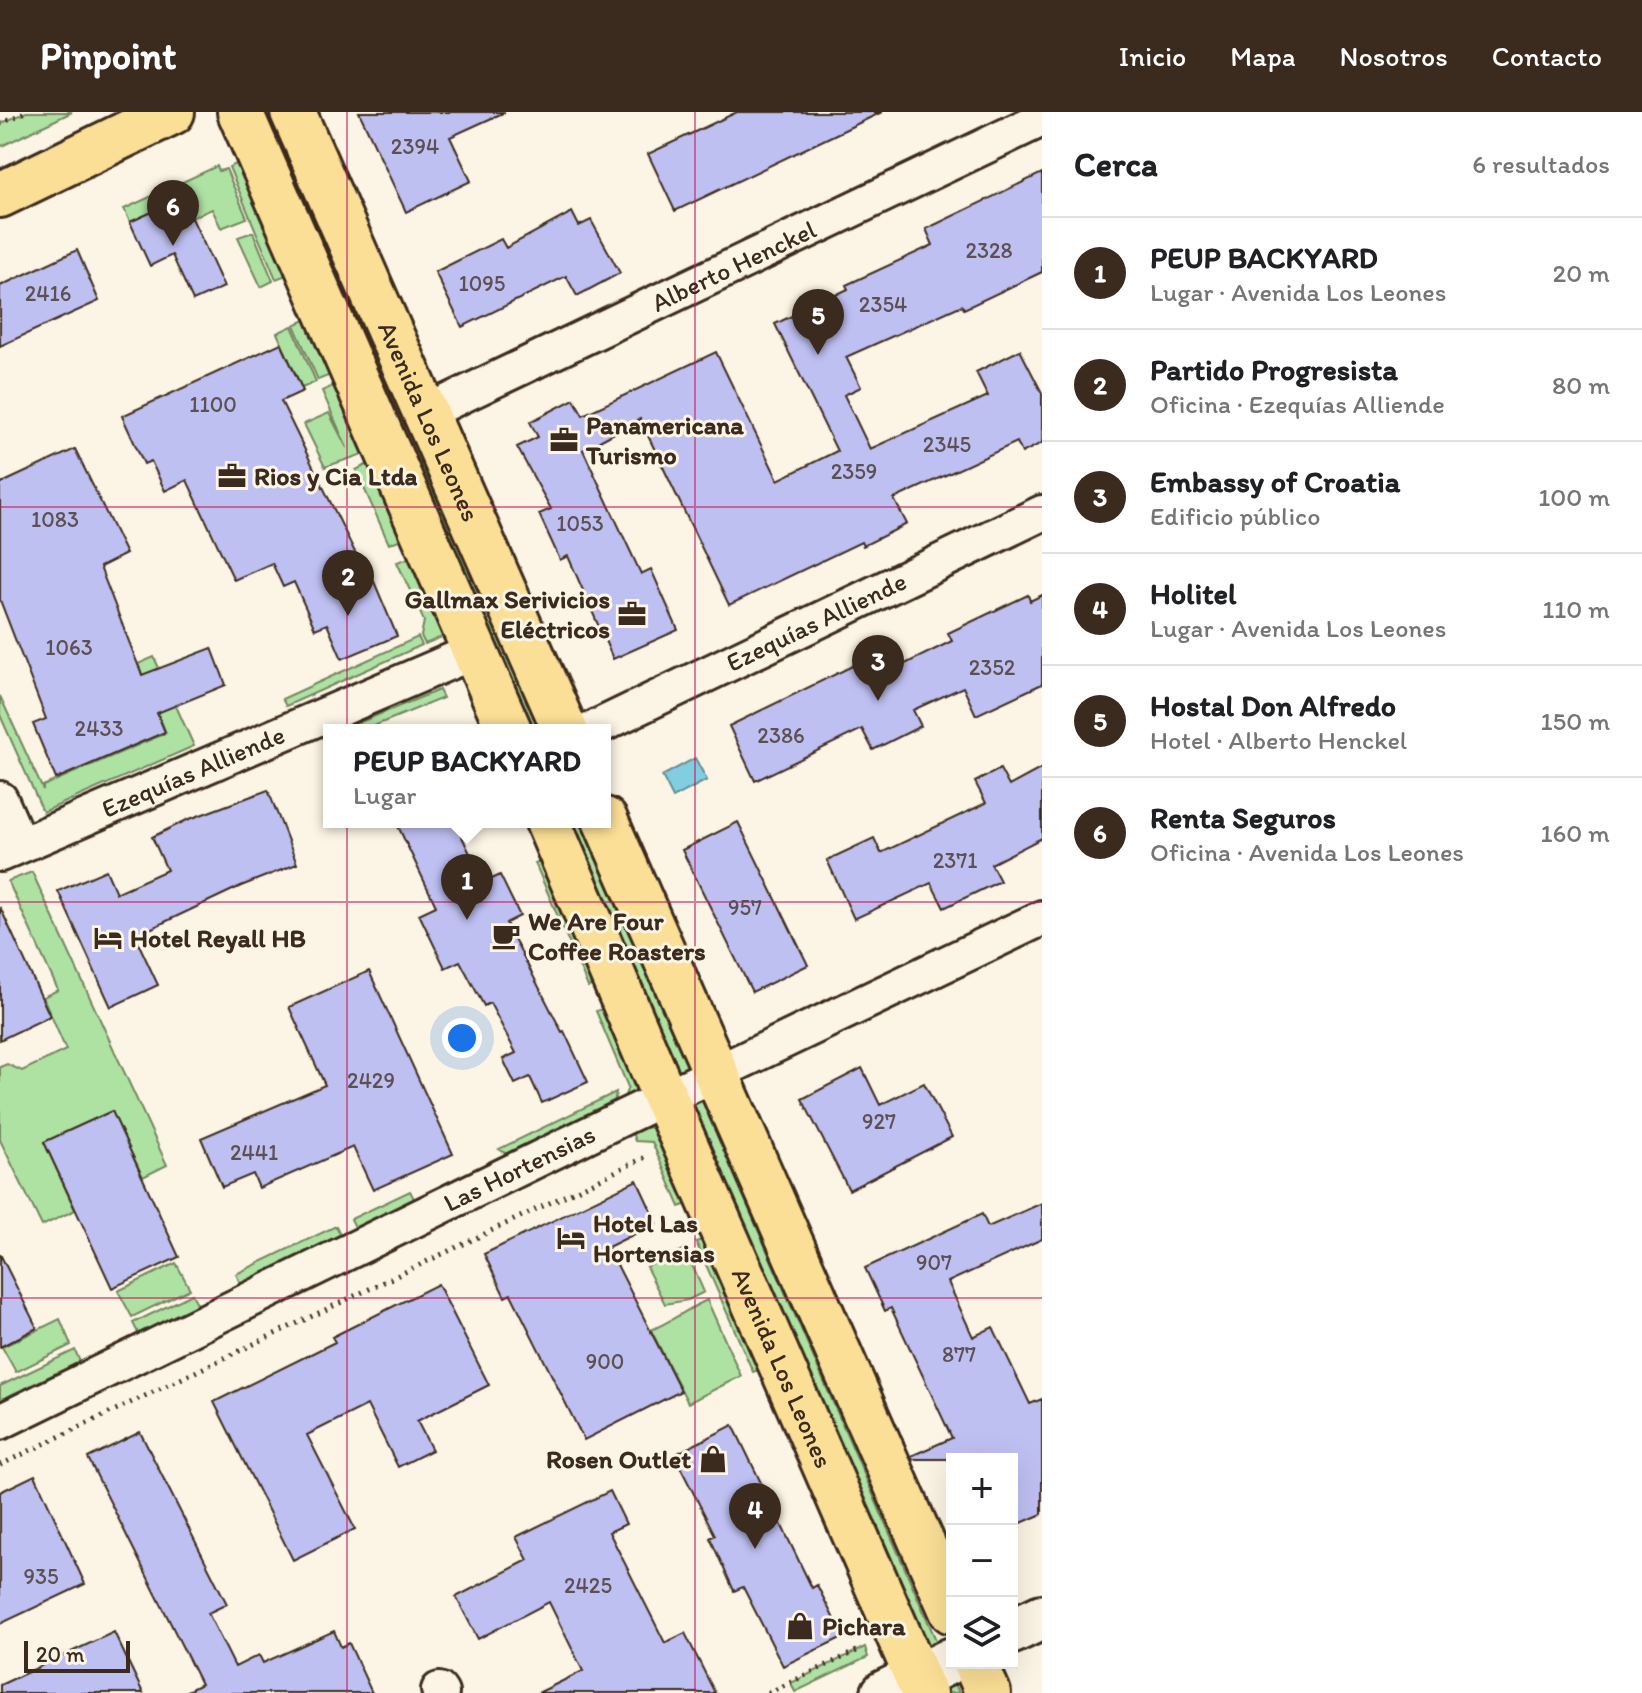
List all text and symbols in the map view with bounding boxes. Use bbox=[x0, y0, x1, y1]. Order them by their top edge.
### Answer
text: Pinpoint bbox=[40, 33, 176, 79]
text: Inicio bbox=[1119, 39, 1186, 73]
text: Mapa bbox=[1230, 39, 1296, 73]
text: Nosotros bbox=[1340, 39, 1448, 73]
text: Contacto bbox=[1492, 39, 1602, 73]
house number: 2394 bbox=[391, 133, 439, 160]
text: Cerca bbox=[1074, 144, 1158, 185]
text: 6 resultados bbox=[1472, 148, 1610, 180]
pin: 6 bbox=[147, 180, 199, 246]
street label: Alberto Henckel bbox=[646, 213, 821, 319]
house number: 2328 bbox=[965, 237, 1013, 264]
text: PEUP BACKYARD bbox=[1150, 239, 1378, 276]
text: 1 bbox=[1094, 257, 1106, 289]
text: 20 m bbox=[1553, 257, 1610, 289]
house number: 1095 bbox=[459, 270, 505, 297]
text: Lugar · Avenida Los Leones bbox=[1150, 276, 1446, 308]
house number: 2416 bbox=[25, 280, 71, 307]
pin: 5 bbox=[792, 289, 844, 355]
house number: 2354 bbox=[859, 291, 907, 318]
street label: Avenida Los Leones bbox=[371, 316, 487, 526]
text: Partido Progresista bbox=[1150, 351, 1398, 388]
text: 2 bbox=[1093, 369, 1107, 401]
text: 80 m bbox=[1552, 369, 1610, 401]
text: Oficina · Ezequías Alliende bbox=[1150, 388, 1445, 420]
house number: 1100 bbox=[189, 391, 237, 418]
place label: Panamericana Turismo bbox=[585, 409, 744, 471]
office icon: Panamericana Turismo bbox=[549, 425, 579, 455]
house number: 2345 bbox=[923, 431, 971, 458]
house number: 2359 bbox=[831, 458, 877, 485]
place label: Rios y Cia Ltda bbox=[254, 460, 418, 492]
office icon: Rios y Cia Ltda bbox=[217, 461, 247, 491]
text: Embassy of Croatia bbox=[1150, 463, 1400, 500]
text: 3 bbox=[1093, 481, 1107, 513]
text: 100 m bbox=[1538, 481, 1610, 513]
text: Edificio público bbox=[1150, 500, 1320, 532]
house number: 1083 bbox=[31, 506, 79, 533]
house number: 1053 bbox=[556, 510, 604, 537]
pin: 2 bbox=[322, 550, 374, 616]
street label: Ezequías Alliende bbox=[721, 565, 912, 679]
text: Holitel bbox=[1150, 575, 1236, 612]
place label: Gallmax Serivicios Eléctricos bbox=[404, 583, 610, 645]
text: 4 bbox=[1092, 593, 1108, 625]
text: 110 m bbox=[1542, 593, 1610, 625]
office icon: Gallmax Serivicios Eléctricos bbox=[617, 599, 647, 629]
text: Lugar · Avenida Los Leones bbox=[1150, 612, 1446, 644]
house number: 1063 bbox=[45, 634, 93, 661]
pin: 3 bbox=[852, 635, 904, 701]
house number: 2352 bbox=[969, 654, 1016, 681]
text: Hostal Don Alfredo bbox=[1150, 687, 1396, 724]
text: 5 bbox=[1093, 705, 1107, 737]
text: 150 m bbox=[1541, 705, 1610, 737]
house number: 2433 bbox=[75, 715, 123, 742]
street label: Ezequías Alliende bbox=[97, 718, 290, 825]
house number: 2386 bbox=[757, 722, 805, 749]
popup bbox=[323, 724, 611, 828]
text: Hotel · Alberto Henckel bbox=[1150, 724, 1407, 756]
text: PEUP BACKYARD bbox=[353, 742, 581, 779]
text: Lugar bbox=[353, 779, 416, 811]
text: Renta Seguros bbox=[1150, 799, 1336, 836]
text: 6 bbox=[1093, 817, 1107, 849]
text: 160 m bbox=[1540, 817, 1610, 849]
text: Oficina · Avenida Los Leones bbox=[1150, 836, 1464, 868]
house number: 2371 bbox=[933, 847, 977, 874]
pin: 1 bbox=[441, 854, 493, 920]
house number: 957 bbox=[728, 894, 762, 921]
place label: We Are Four Coffee Roasters bbox=[528, 905, 706, 967]
cafe icon: We Are Four Coffee Roasters bbox=[491, 921, 521, 951]
place label: Hotel Reyall HB bbox=[130, 922, 306, 954]
hotel icon: Hotel Reyall HB bbox=[93, 923, 123, 953]
your location bbox=[442, 1018, 482, 1058]
house number: 2429 bbox=[347, 1067, 395, 1094]
house number: 927 bbox=[862, 1108, 896, 1135]
street label: Las Hortensias bbox=[438, 1118, 600, 1219]
house number: 2441 bbox=[230, 1139, 278, 1166]
place label: Hotel Las Hortensias bbox=[593, 1207, 715, 1269]
hotel icon: Hotel Las Hortensias bbox=[556, 1223, 586, 1253]
house number: 907 bbox=[916, 1249, 952, 1276]
street label: Avenida Los Leones bbox=[725, 1263, 840, 1473]
house number: 877 bbox=[942, 1341, 976, 1368]
house number: 900 bbox=[586, 1348, 624, 1375]
place label: Rosen Outlet bbox=[546, 1443, 691, 1475]
shop icon: Rosen Outlet bbox=[698, 1444, 728, 1474]
map controls bbox=[946, 1453, 1018, 1669]
button: + bbox=[946, 1453, 1018, 1525]
pin: 4 bbox=[729, 1483, 781, 1549]
button: − bbox=[946, 1525, 1018, 1597]
house number: 935 bbox=[23, 1563, 59, 1590]
house number: 2425 bbox=[564, 1572, 612, 1599]
button: layers bbox=[946, 1597, 1018, 1669]
place label: Pichara bbox=[822, 1610, 906, 1642]
shop icon: Pichara bbox=[785, 1611, 815, 1641]
scale bar bbox=[24, 1637, 130, 1673]
text: 20 m bbox=[36, 1641, 85, 1668]

